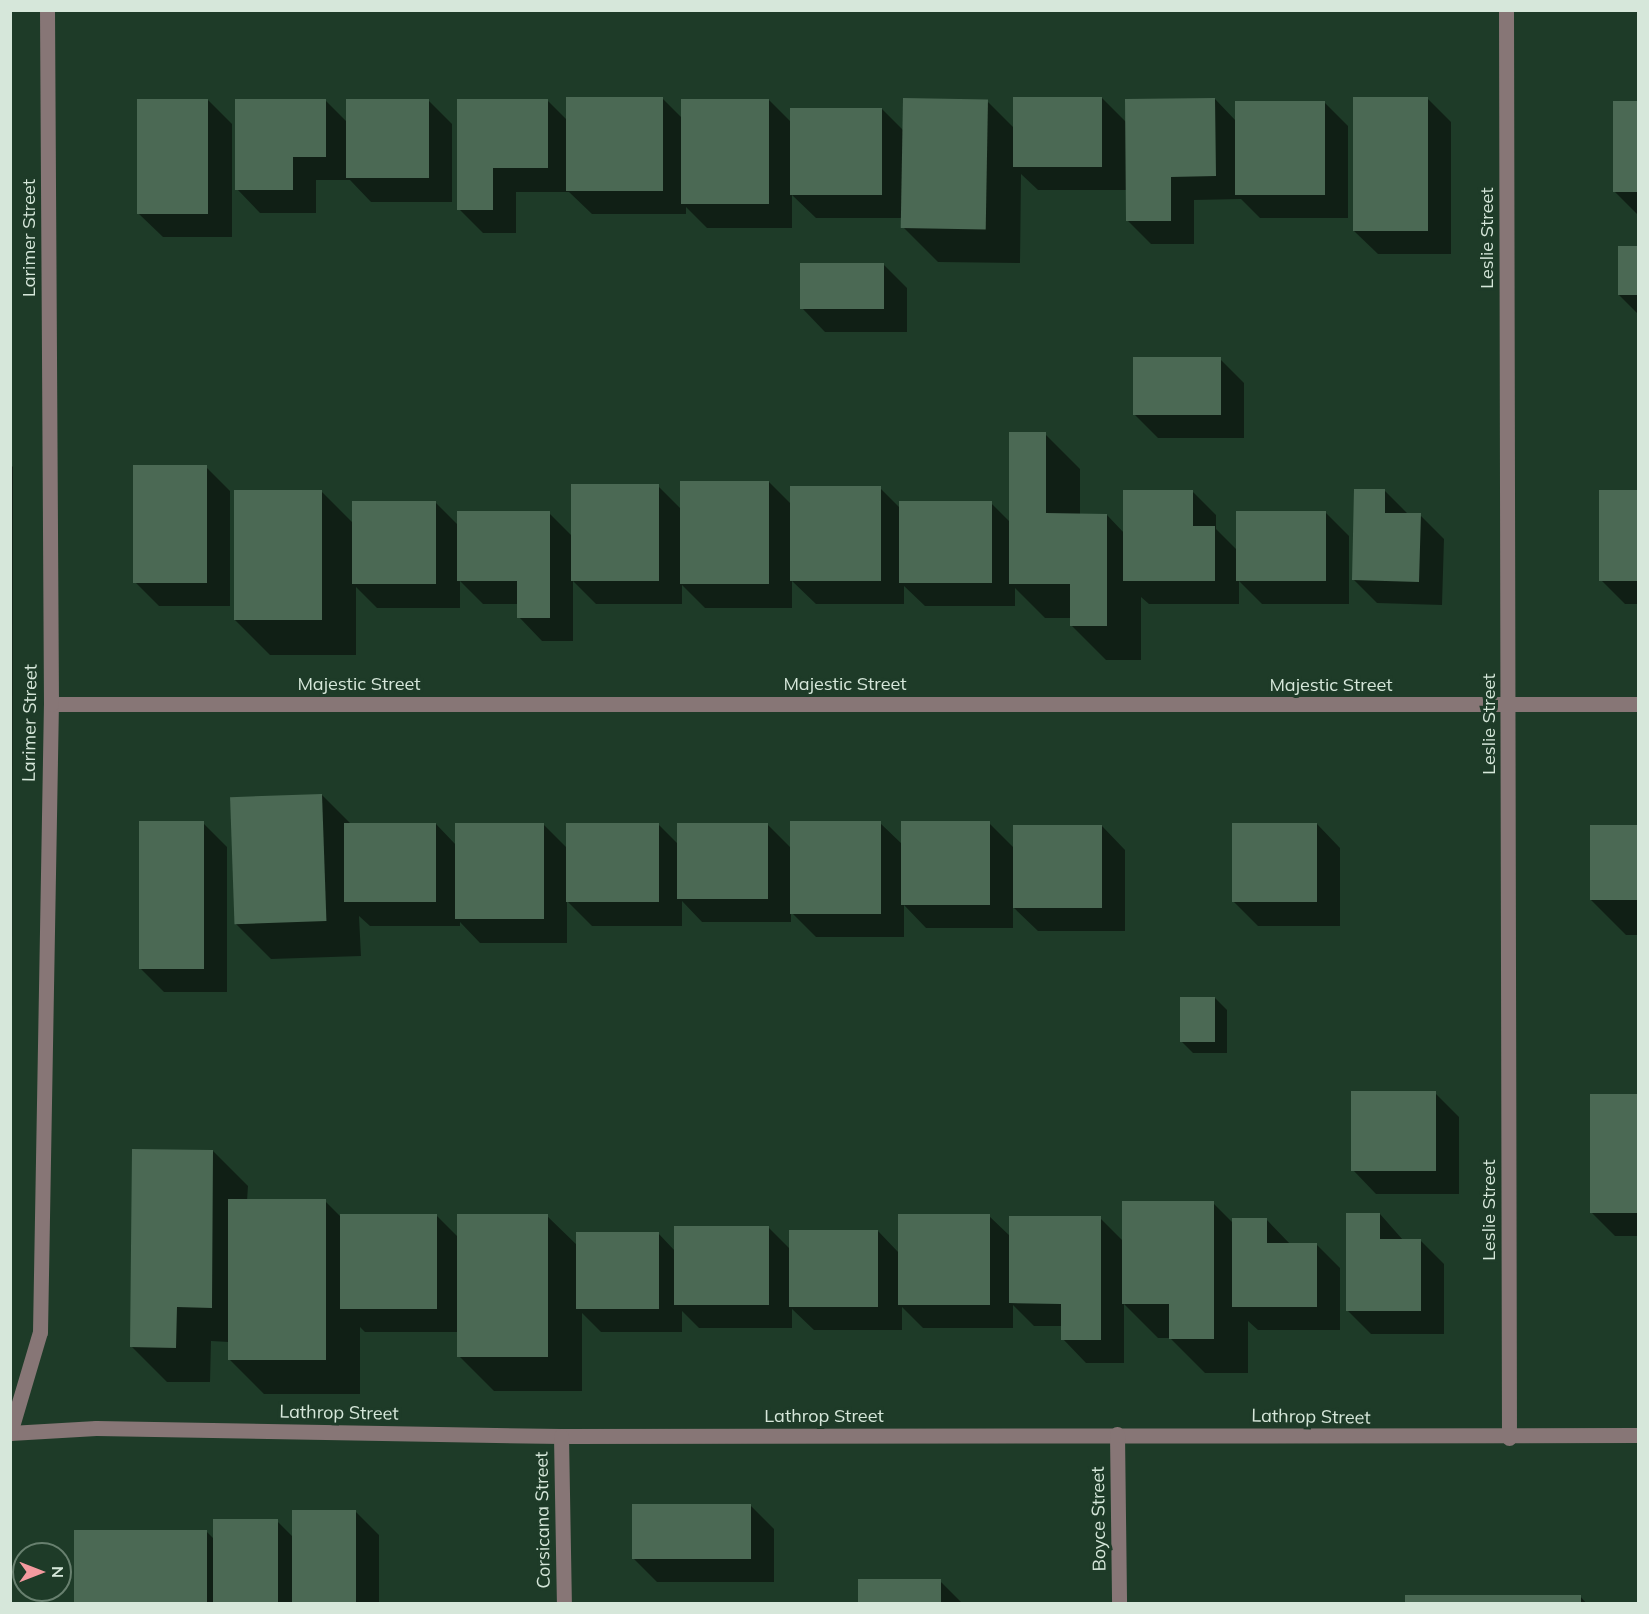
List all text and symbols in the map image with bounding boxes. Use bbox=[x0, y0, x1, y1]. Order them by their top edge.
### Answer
street label: Larimer Street bbox=[18, 179, 40, 297]
street label: Leslie Street bbox=[1476, 187, 1498, 289]
street label: Larimer Street bbox=[18, 664, 42, 782]
street label: Majestic Street bbox=[297, 673, 421, 695]
street label: Majestic Street bbox=[783, 673, 907, 695]
street label: Leslie Street bbox=[1478, 673, 1500, 775]
street label: Majestic Street bbox=[1269, 674, 1393, 696]
street label: Leslie Street bbox=[1478, 1159, 1500, 1261]
street label: Lathrop Street bbox=[279, 1401, 399, 1425]
street label: Lathrop Street bbox=[764, 1405, 884, 1427]
street label: Lathrop Street bbox=[1251, 1405, 1371, 1429]
street label: Corsicana Street bbox=[531, 1451, 555, 1589]
street label: Boyce Street bbox=[1087, 1466, 1111, 1572]
north arrow bbox=[12, 1542, 72, 1602]
text: N bbox=[48, 1566, 68, 1578]

